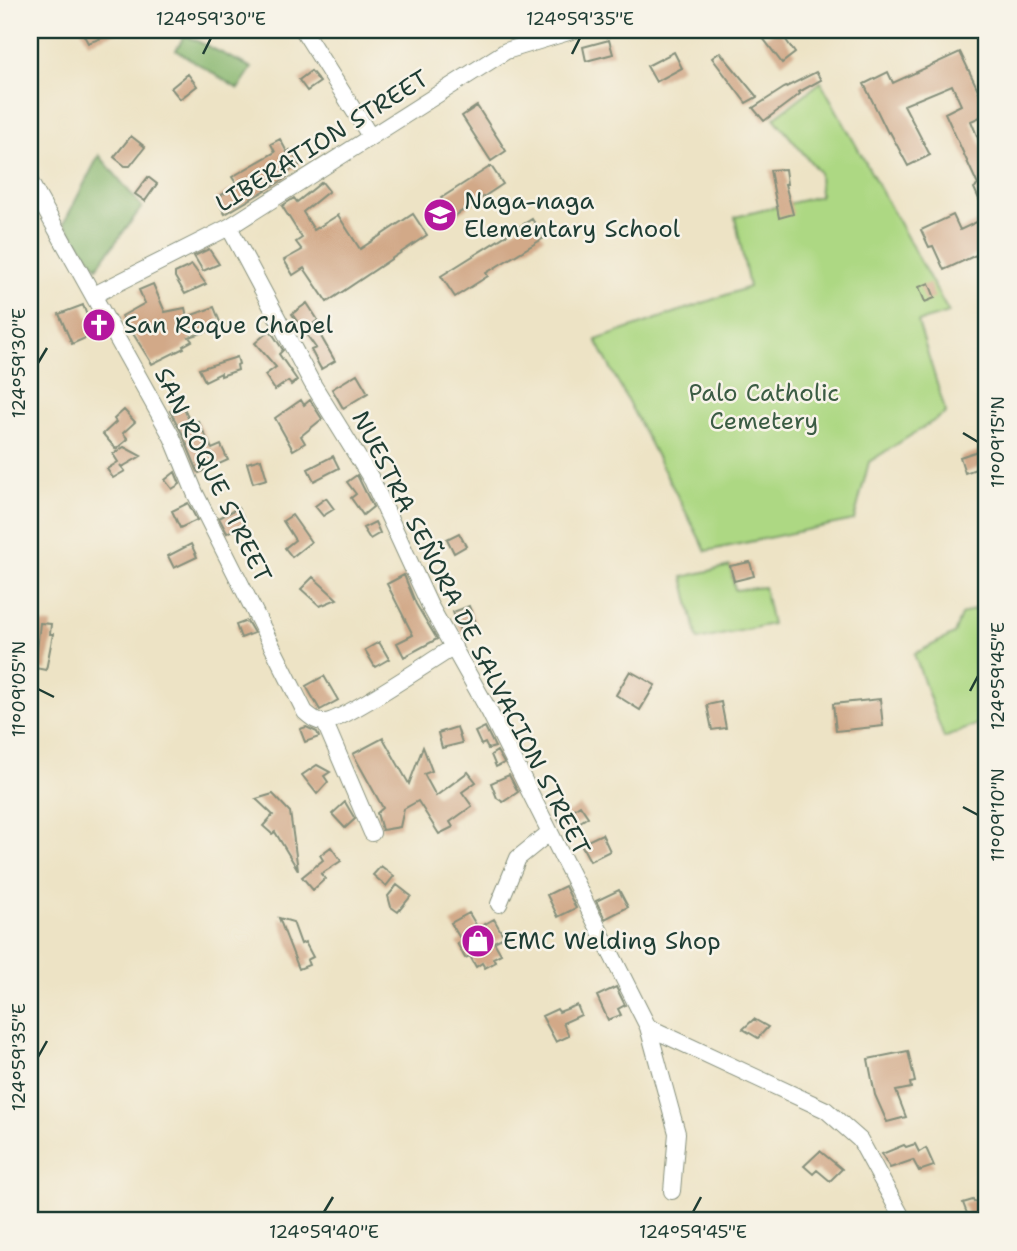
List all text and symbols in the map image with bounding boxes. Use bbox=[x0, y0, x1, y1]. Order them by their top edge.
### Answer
text: 124°59'30"E bbox=[156, 7, 266, 31]
text: 124°59'35"E bbox=[526, 7, 634, 31]
street label: LIBERATION STREET bbox=[209, 62, 435, 220]
place label: Naga-naga Elementary School bbox=[464, 185, 681, 245]
school or university icon: Naga-naga Elementary School bbox=[421, 196, 459, 234]
church icon: San Roque Chapel bbox=[80, 306, 118, 344]
text: 124°59'30"E bbox=[7, 308, 31, 418]
place label: San Roque Chapel bbox=[124, 309, 334, 341]
street label: SAN ROQUE STREET bbox=[147, 362, 279, 588]
park label: Palo Catholic Cemetery bbox=[689, 377, 839, 437]
text: 11°09'15"N bbox=[986, 396, 1010, 488]
street label: NUESTRA SEÑORA DE SALVACION STREET bbox=[344, 405, 598, 861]
text: 124°59'45"E bbox=[986, 622, 1010, 730]
text: 11°09'05"N bbox=[7, 641, 31, 737]
text: 11°09'10"N bbox=[986, 768, 1010, 862]
shop icon: EMC Welding Shop bbox=[459, 922, 497, 960]
place label: EMC Welding Shop bbox=[503, 925, 721, 957]
text: 124°59'35"E bbox=[7, 1003, 31, 1111]
text: 124°59'40"E bbox=[269, 1220, 379, 1244]
text: 124°59'45"E bbox=[639, 1220, 747, 1244]

